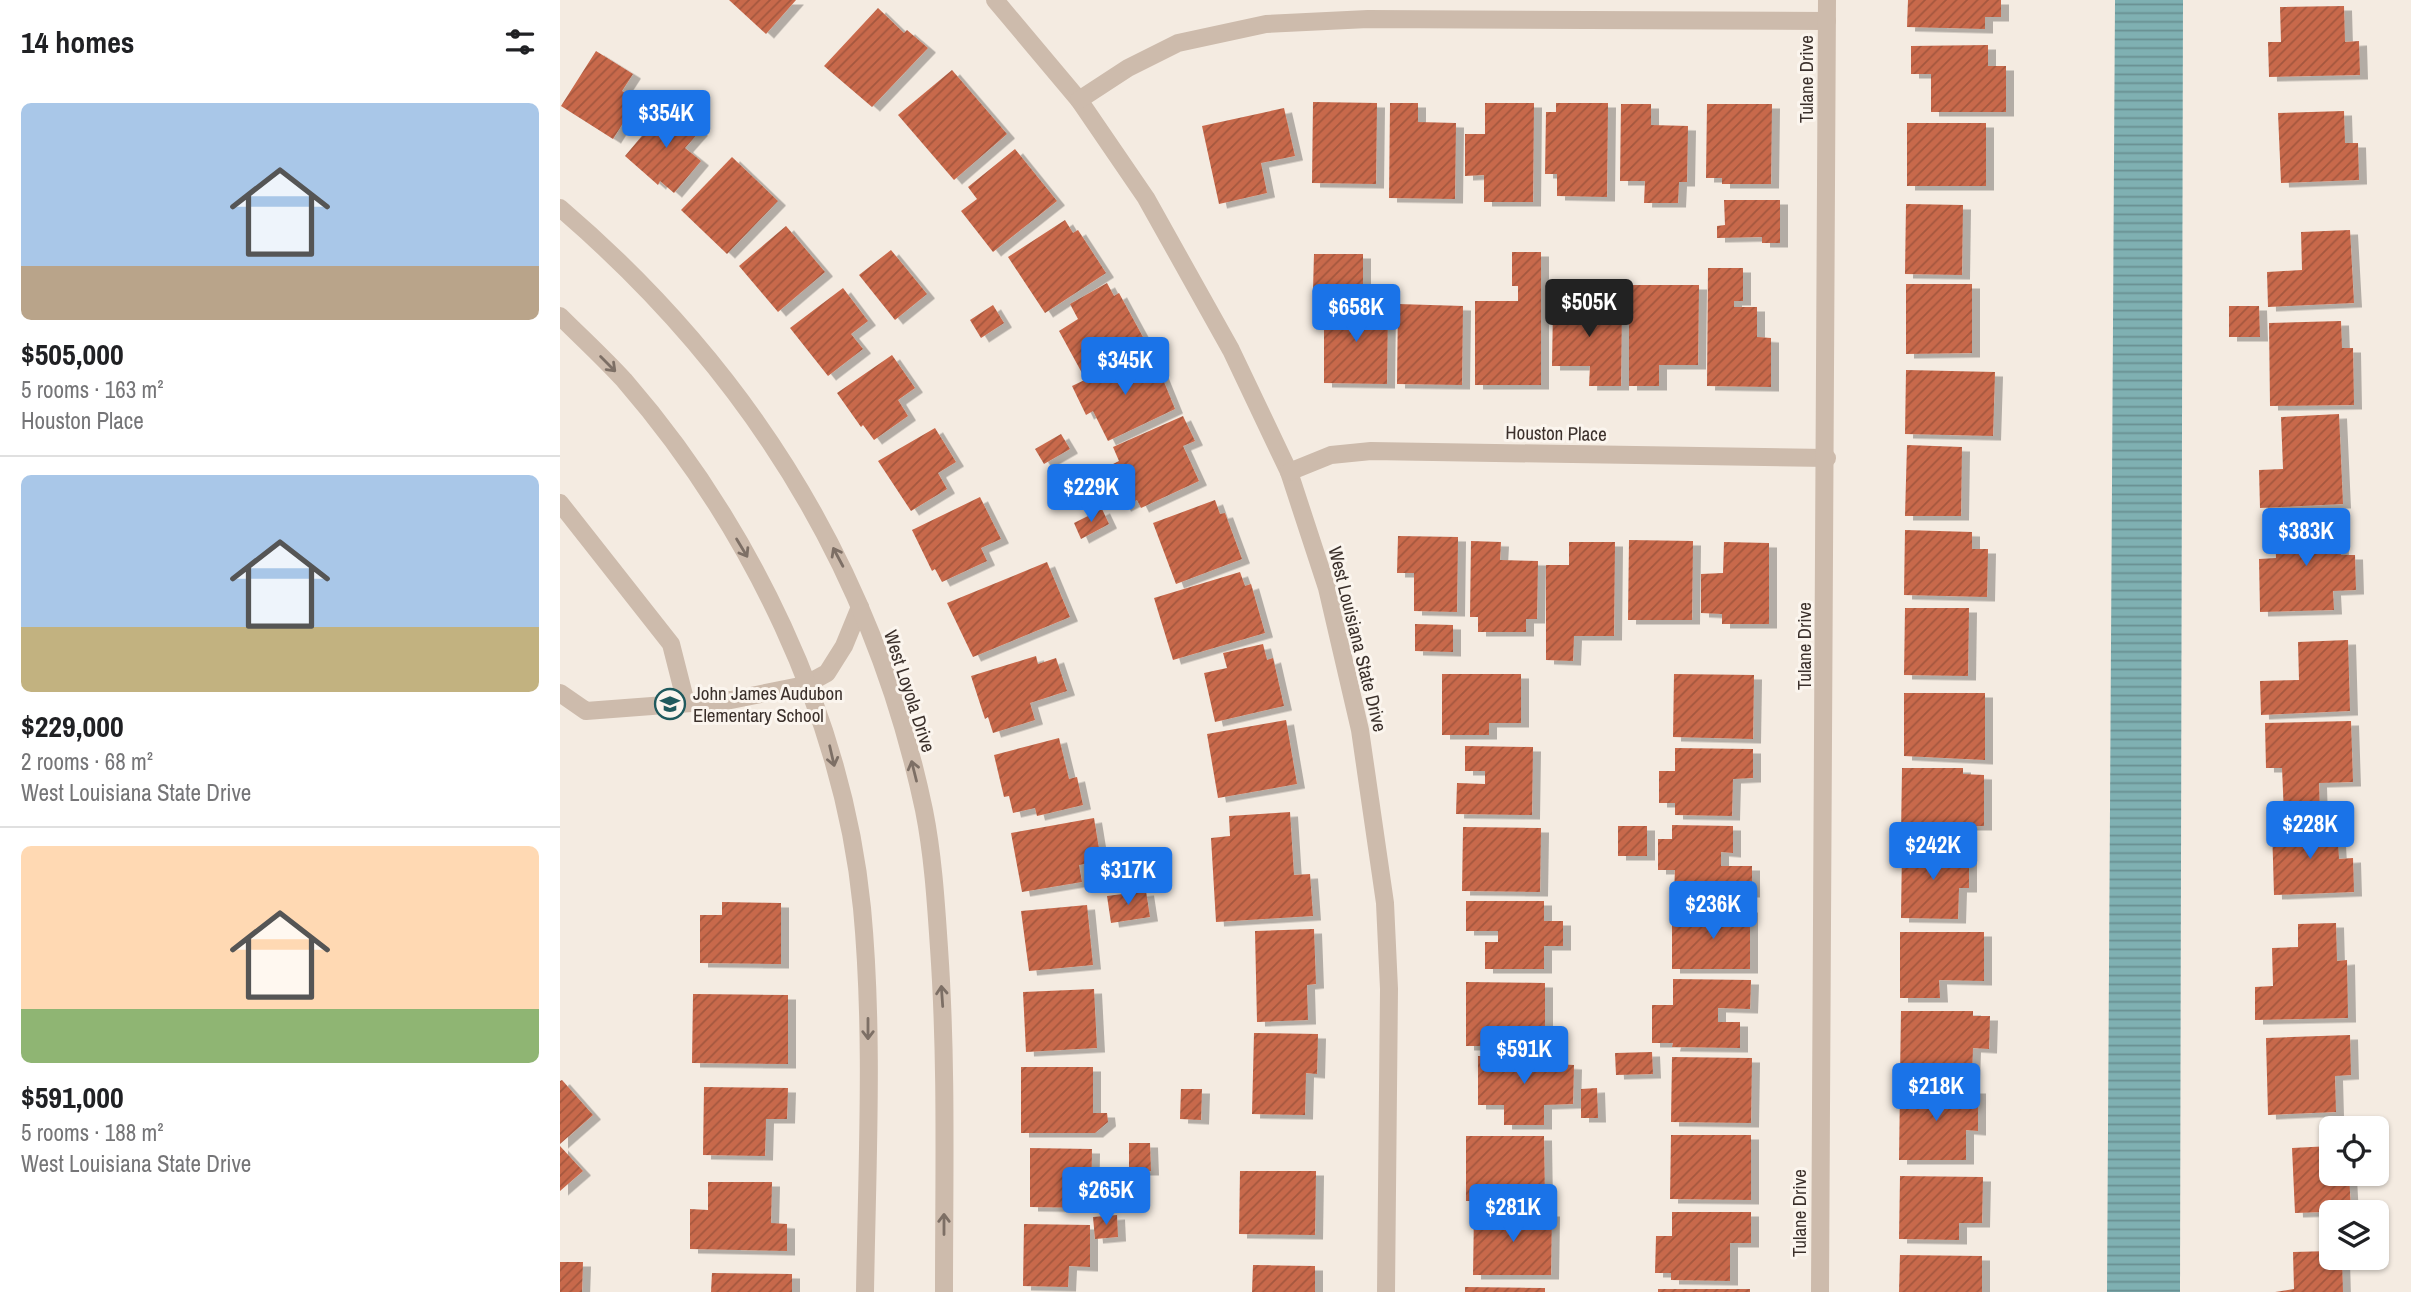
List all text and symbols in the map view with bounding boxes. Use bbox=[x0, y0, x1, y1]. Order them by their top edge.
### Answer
text: 14 homes bbox=[21, 22, 135, 62]
icon: filters bbox=[501, 23, 539, 61]
street label: Tulane Drive bbox=[1793, 35, 1819, 123]
pin: $354K bbox=[617, 90, 715, 150]
text: $354K bbox=[638, 97, 694, 128]
icon: home bbox=[217, 149, 343, 275]
pin: $505K bbox=[1540, 280, 1638, 339]
pin: $658K bbox=[1307, 284, 1405, 344]
text: $505K bbox=[1561, 286, 1617, 317]
text: $658K bbox=[1328, 291, 1384, 322]
text: $505,000 bbox=[21, 334, 124, 374]
pin: $345K bbox=[1076, 338, 1174, 397]
text: $345K bbox=[1097, 344, 1153, 375]
one-way arrow bbox=[599, 355, 616, 372]
text: 5 rooms · 163 m² bbox=[21, 374, 164, 405]
text: Houston Place bbox=[21, 405, 144, 436]
street label: Houston Place bbox=[1505, 419, 1607, 447]
pin: $229K bbox=[1042, 464, 1140, 524]
text: $229K bbox=[1063, 471, 1119, 502]
pin: $383K bbox=[2257, 508, 2355, 568]
text: $383K bbox=[2278, 515, 2334, 546]
icon: home bbox=[217, 521, 343, 647]
one-way arrow bbox=[735, 537, 749, 557]
street label: West Louisiana State Drive bbox=[1322, 544, 1394, 734]
one-way arrow bbox=[831, 547, 844, 568]
street label: Tulane Drive bbox=[1791, 602, 1817, 690]
street label: West Loyola Drive bbox=[878, 627, 942, 755]
place label: John James Audubon Elementary School bbox=[693, 680, 843, 728]
school or university icon: John James Audubon Elementary School bbox=[653, 687, 687, 721]
text: $229,000 bbox=[21, 706, 124, 746]
one-way arrow bbox=[826, 744, 839, 767]
text: 2 rooms · 68 m² bbox=[21, 746, 153, 777]
one-way arrow bbox=[907, 760, 920, 783]
text: West Louisiana State Drive bbox=[21, 777, 251, 808]
pin: $228K bbox=[2261, 802, 2359, 861]
text: $228K bbox=[2282, 808, 2338, 839]
pin: $242K bbox=[1884, 822, 1982, 882]
text: $242K bbox=[1905, 829, 1961, 860]
pin: $317K bbox=[1079, 848, 1177, 907]
text: $317K bbox=[1100, 854, 1156, 885]
pin: $236K bbox=[1664, 881, 1762, 941]
text: $236K bbox=[1685, 888, 1741, 919]
icon: home bbox=[217, 892, 343, 1018]
one-way arrow bbox=[935, 986, 948, 1008]
one-way arrow bbox=[861, 1017, 875, 1040]
pin: $591K bbox=[1475, 1026, 1573, 1086]
text: $591K bbox=[1496, 1033, 1552, 1064]
pin: $218K bbox=[1887, 1064, 1985, 1123]
text: $218K bbox=[1908, 1070, 1964, 1101]
text: $591,000 bbox=[21, 1077, 124, 1117]
map controls bbox=[2319, 1116, 2389, 1270]
button: locate bbox=[2319, 1116, 2389, 1186]
text: 5 rooms · 188 m² bbox=[21, 1117, 164, 1148]
text: West Louisiana State Drive bbox=[21, 1148, 251, 1179]
pin: $265K bbox=[1057, 1168, 1155, 1227]
street label: Tulane Drive bbox=[1786, 1169, 1812, 1257]
text: $265K bbox=[1078, 1174, 1134, 1205]
pin: $281K bbox=[1464, 1184, 1562, 1244]
text: $281K bbox=[1485, 1191, 1541, 1222]
button: layers bbox=[2319, 1200, 2389, 1270]
one-way arrow bbox=[937, 1213, 951, 1236]

